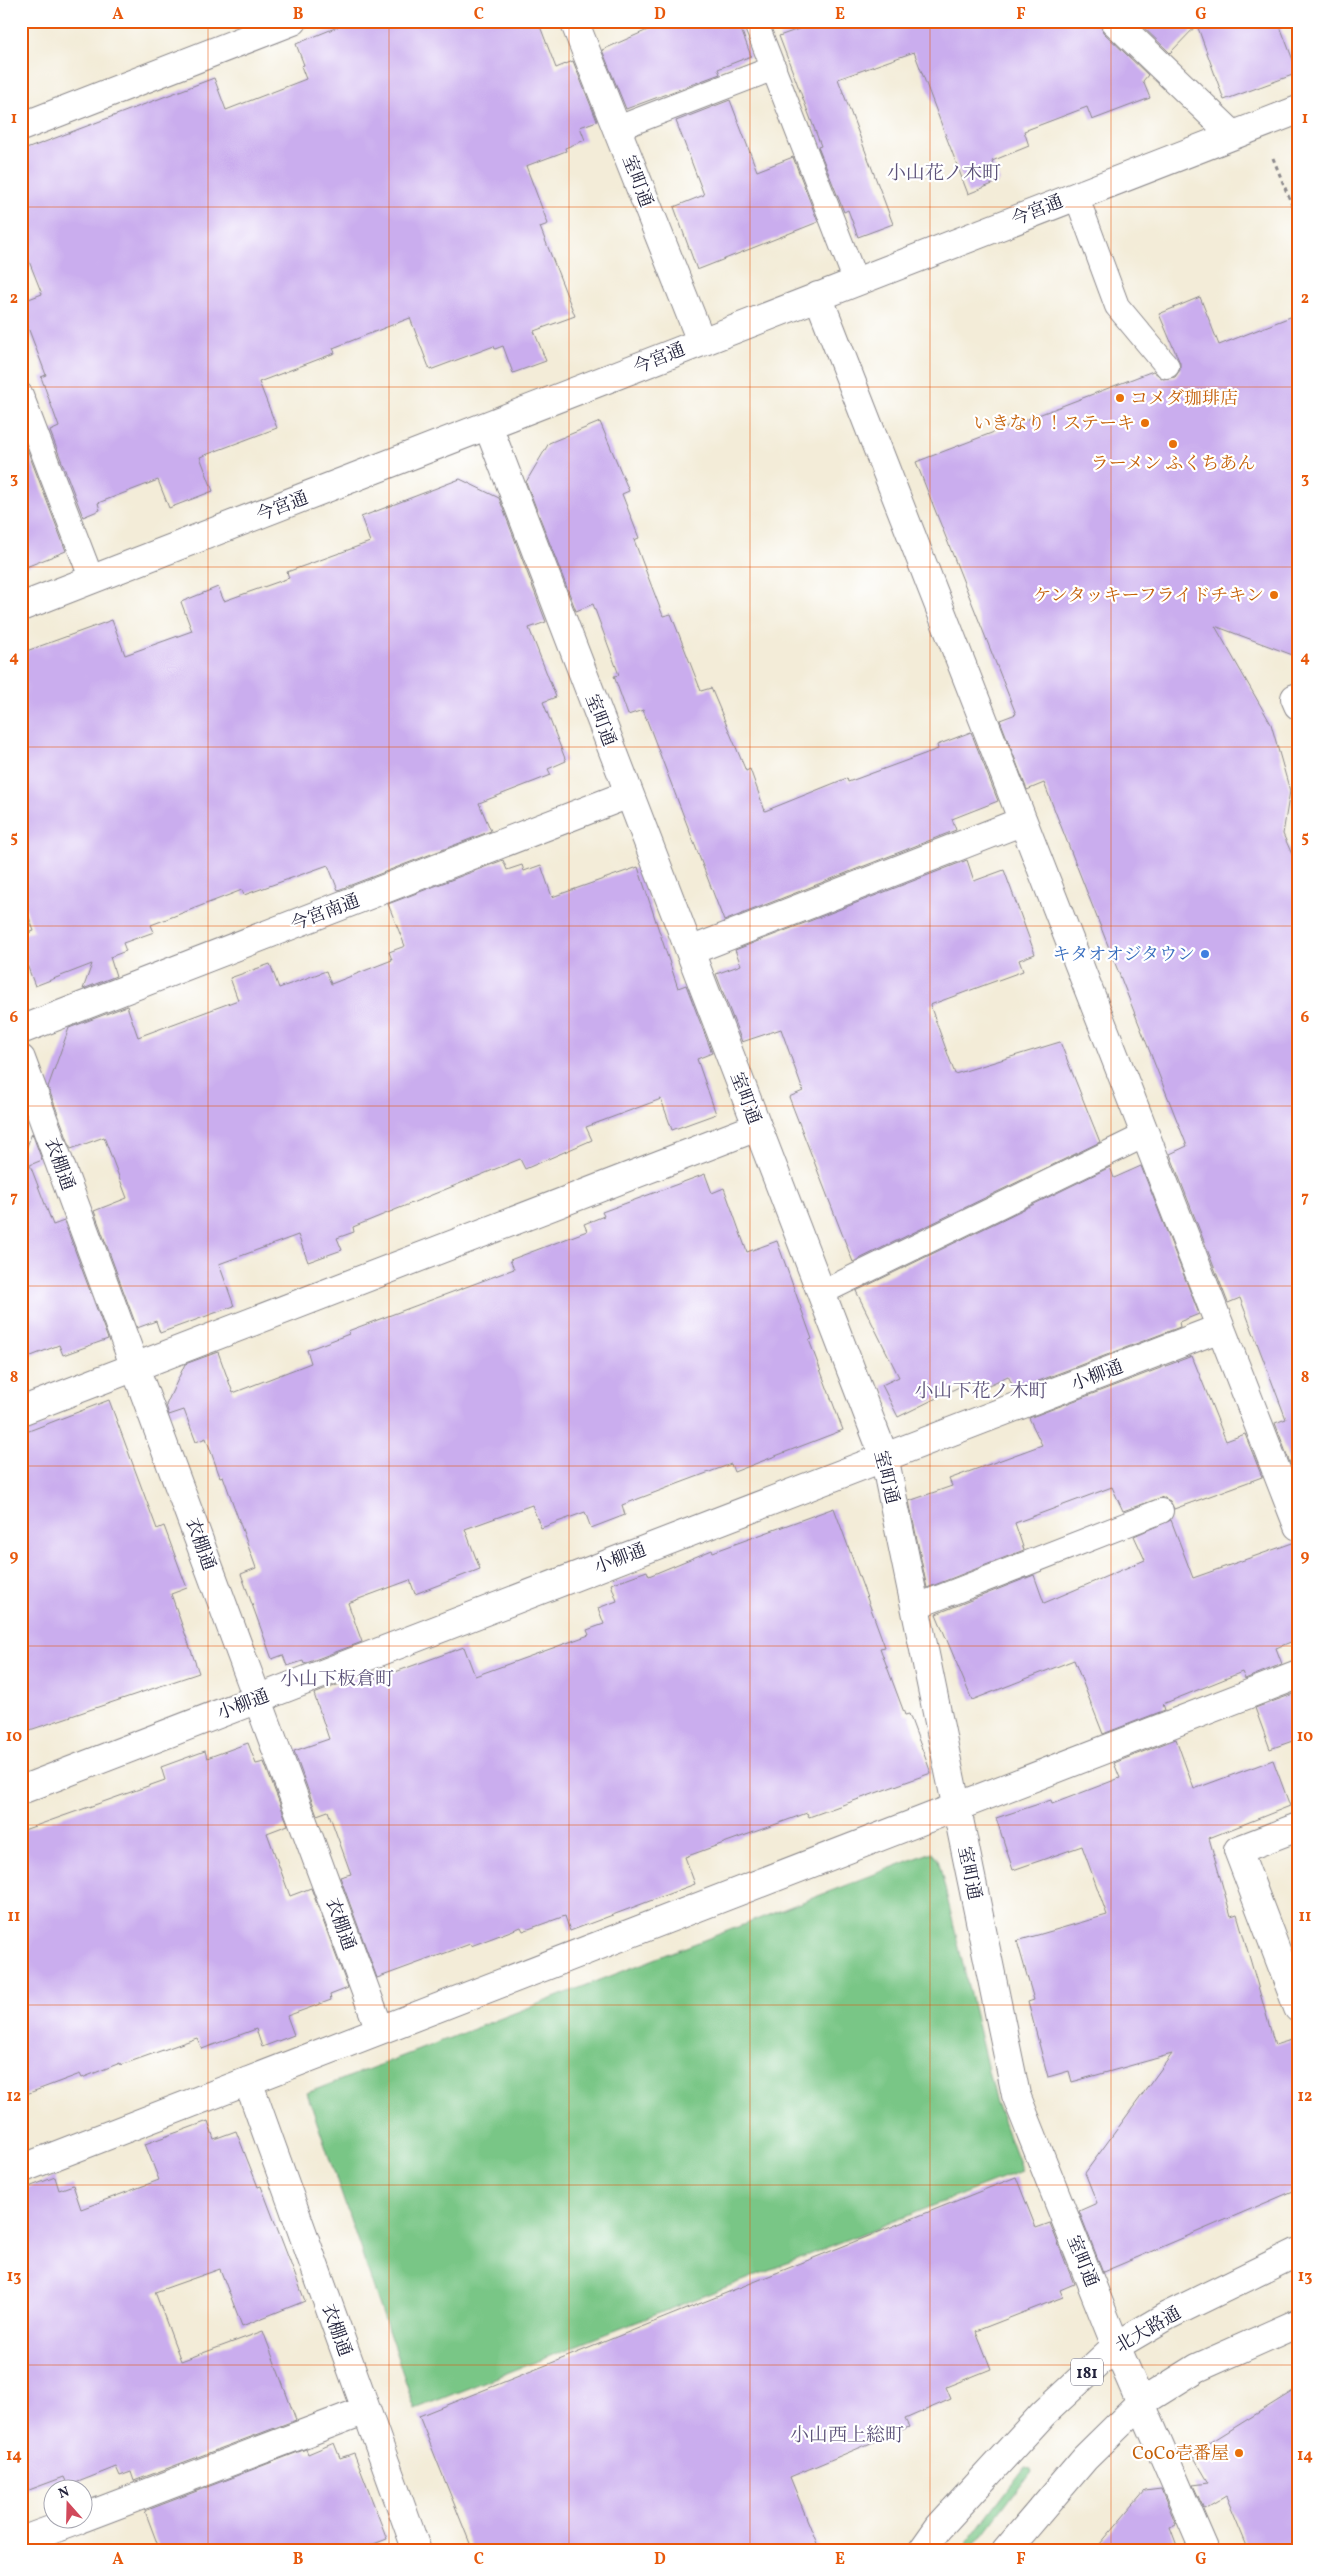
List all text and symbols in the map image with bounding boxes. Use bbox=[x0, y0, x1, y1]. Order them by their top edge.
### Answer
text: A bbox=[112, 4, 124, 26]
text: B bbox=[293, 4, 304, 26]
text: C bbox=[474, 4, 484, 26]
text: D bbox=[654, 4, 666, 26]
text: E bbox=[835, 4, 845, 26]
text: F bbox=[1016, 4, 1026, 26]
text: G bbox=[1195, 4, 1207, 26]
text: 1 bbox=[11, 108, 17, 130]
text: 1 bbox=[1302, 108, 1308, 130]
street label: 室町通 bbox=[615, 152, 658, 211]
district label: 小山花ノ木町 bbox=[887, 161, 1001, 187]
street label: 今宮通 bbox=[1008, 190, 1067, 233]
text: 2 bbox=[10, 288, 18, 310]
text: 2 bbox=[1301, 288, 1309, 310]
street label: 今宮通 bbox=[630, 338, 689, 381]
place label: コメダ珈琲店 bbox=[1130, 387, 1238, 412]
marker: コメダ珈琲店 bbox=[1114, 392, 1126, 404]
place label: いきなり！ステーキ bbox=[973, 412, 1135, 437]
marker: いきなり！ステーキ bbox=[1139, 417, 1151, 429]
marker: ラーメン ふくちあん bbox=[1167, 438, 1179, 450]
place label: ラーメン ふくちあん bbox=[1091, 452, 1255, 477]
text: 3 bbox=[10, 468, 18, 490]
text: 3 bbox=[1301, 468, 1309, 490]
street label: 今宮通 bbox=[253, 486, 312, 529]
place label: ケンタッキーフライドチキン bbox=[1033, 584, 1264, 609]
marker: ケンタッキーフライドチキン bbox=[1268, 589, 1280, 601]
text: 4 bbox=[9, 647, 19, 669]
text: 4 bbox=[1300, 647, 1310, 669]
street label: 室町通 bbox=[578, 691, 621, 750]
text: 5 bbox=[10, 827, 18, 849]
text: 5 bbox=[1301, 827, 1309, 849]
street label: 今宮南通 bbox=[287, 889, 364, 938]
place label: キタオオジタウン bbox=[1052, 943, 1195, 968]
marker: キタオオジタウン bbox=[1199, 948, 1211, 960]
text: 6 bbox=[10, 1007, 19, 1029]
text: 6 bbox=[1301, 1007, 1310, 1029]
street label: 室町通 bbox=[723, 1069, 766, 1128]
street label: 衣棚通 bbox=[38, 1135, 80, 1194]
text: 7 bbox=[10, 1187, 18, 1209]
text: 7 bbox=[1301, 1187, 1309, 1209]
street label: 小柳通 bbox=[1068, 1355, 1127, 1398]
text: 8 bbox=[10, 1367, 18, 1389]
text: 8 bbox=[1301, 1367, 1309, 1389]
district label: 小山下花ノ木町 bbox=[914, 1379, 1048, 1405]
street label: 室町通 bbox=[867, 1448, 904, 1507]
street label: 衣棚通 bbox=[179, 1515, 221, 1574]
street label: 小柳通 bbox=[591, 1538, 650, 1581]
text: 9 bbox=[10, 1546, 19, 1568]
text: 9 bbox=[1301, 1546, 1310, 1568]
district label: 小山下板倉町 bbox=[280, 1667, 394, 1693]
street label: 小柳通 bbox=[214, 1684, 273, 1727]
text: 10 bbox=[6, 1726, 22, 1748]
text: 10 bbox=[1297, 1726, 1313, 1748]
street label: 室町通 bbox=[951, 1844, 986, 1902]
street label: 衣棚通 bbox=[319, 1895, 361, 1954]
text: 11 bbox=[8, 1906, 20, 1928]
text: 11 bbox=[1299, 1906, 1311, 1928]
text: 12 bbox=[7, 2086, 21, 2108]
text: 12 bbox=[1298, 2086, 1312, 2108]
street label: 室町通 bbox=[1060, 2232, 1103, 2291]
text: 13 bbox=[7, 2266, 21, 2288]
text: 13 bbox=[1298, 2266, 1312, 2288]
street label: 衣棚通 bbox=[315, 2301, 357, 2360]
street label: 北大路通 bbox=[1111, 2301, 1186, 2359]
road number: 181 bbox=[1071, 2358, 1103, 2386]
district label: 小山西上総町 bbox=[790, 2423, 904, 2449]
place label: CoCo壱番屋 bbox=[1132, 2442, 1229, 2467]
text: 14 bbox=[6, 2445, 22, 2467]
text: 14 bbox=[1297, 2445, 1313, 2467]
marker: CoCo壱番屋 bbox=[1233, 2447, 1245, 2459]
north arrow bbox=[42, 2480, 92, 2530]
text: N bbox=[56, 2483, 72, 2504]
text: A bbox=[112, 2549, 124, 2571]
text: B bbox=[293, 2549, 304, 2571]
text: C bbox=[474, 2549, 484, 2571]
text: D bbox=[654, 2549, 666, 2571]
text: E bbox=[835, 2549, 845, 2571]
text: F bbox=[1016, 2549, 1026, 2571]
text: G bbox=[1195, 2549, 1207, 2571]

